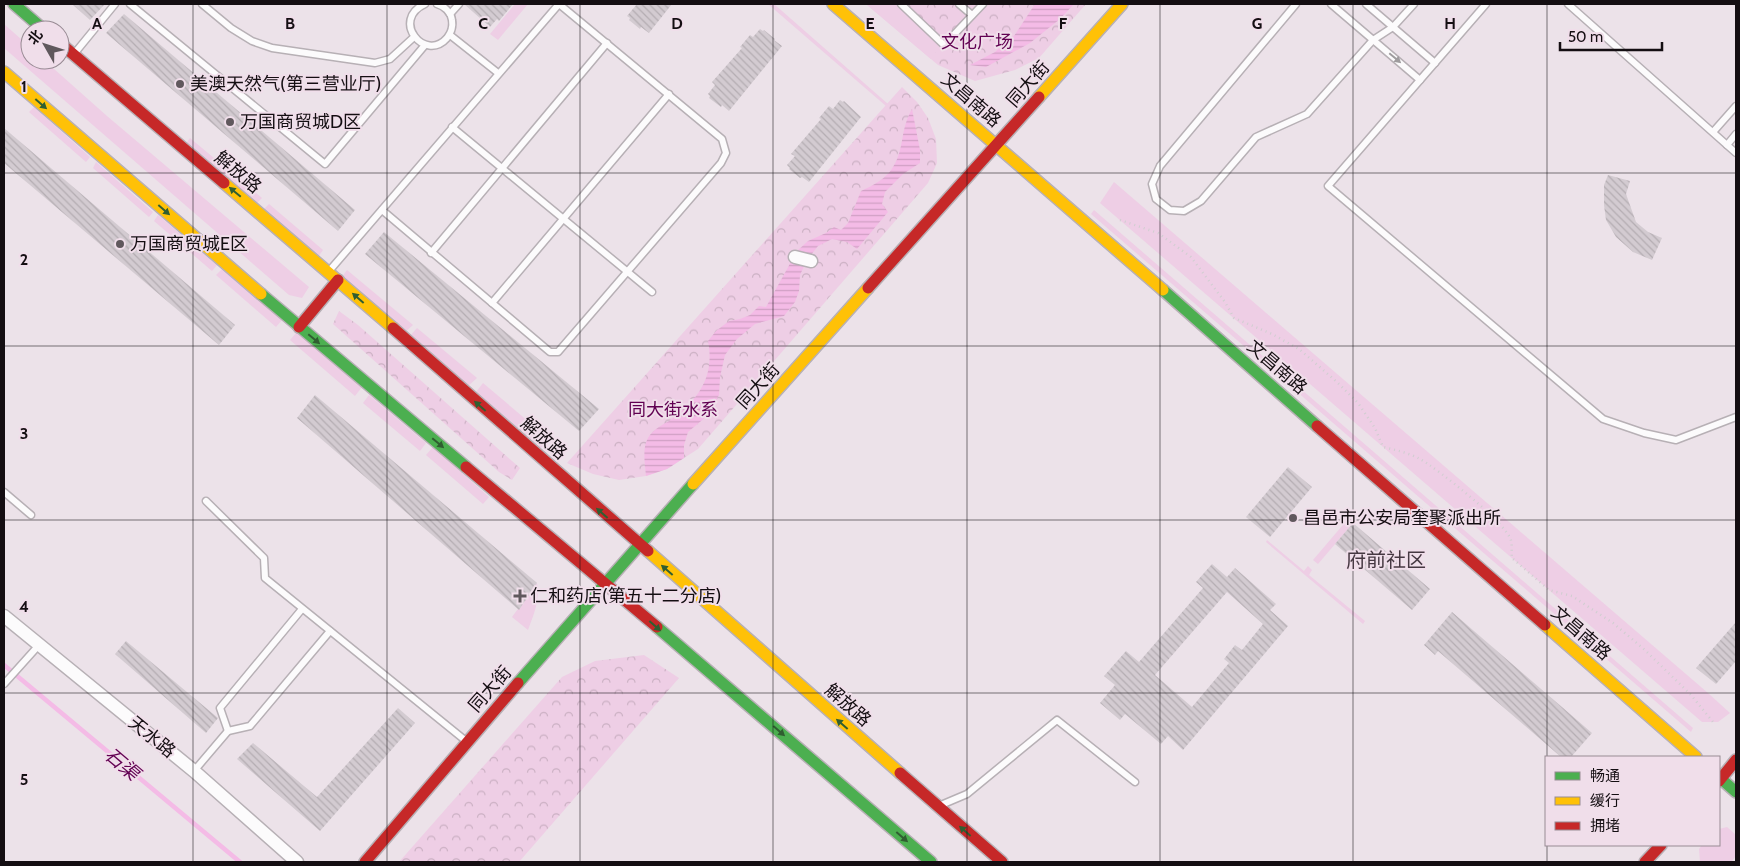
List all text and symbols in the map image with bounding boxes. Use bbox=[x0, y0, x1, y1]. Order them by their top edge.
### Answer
text: A bbox=[92, 14, 102, 33]
text: B bbox=[285, 14, 295, 33]
text: C bbox=[478, 14, 488, 33]
text: D bbox=[671, 14, 683, 33]
text: E bbox=[865, 14, 875, 33]
text: F bbox=[1059, 14, 1068, 33]
text: G bbox=[1252, 14, 1262, 33]
text: H bbox=[1444, 14, 1456, 33]
north arrow bbox=[20, 20, 70, 70]
scale bar bbox=[1560, 20, 1662, 52]
text: 北 bbox=[23, 26, 46, 48]
text: 50 m bbox=[1568, 28, 1603, 46]
park label: 文化广场 bbox=[941, 31, 1013, 53]
one-way arrow bbox=[1388, 52, 1400, 64]
street label: 同大街 bbox=[1002, 56, 1054, 112]
street label: 文昌南路 bbox=[937, 68, 1005, 132]
place label: 美澳天然气(第三营业厅) bbox=[190, 73, 381, 95]
text: 1 bbox=[21, 77, 27, 96]
marker: 美澳天然气(第三营业厅) bbox=[174, 78, 186, 90]
one-way arrow bbox=[34, 98, 46, 110]
place label: 万国商贸城D区 bbox=[240, 111, 361, 133]
marker: 万国商贸城D区 bbox=[224, 116, 236, 128]
street label: 解放路 bbox=[210, 146, 266, 198]
one-way arrow bbox=[229, 187, 242, 198]
one-way arrow bbox=[157, 204, 169, 216]
place label: 万国商贸城E区 bbox=[130, 233, 248, 255]
marker: 万国商贸城E区 bbox=[114, 238, 126, 250]
text: 2 bbox=[20, 250, 28, 269]
one-way arrow bbox=[353, 292, 365, 304]
one-way arrow bbox=[307, 333, 320, 344]
street label: 文昌南路 bbox=[1243, 335, 1311, 399]
street label: 同大街 bbox=[732, 359, 784, 413]
park label: 同大街水系 bbox=[628, 399, 718, 421]
one-way arrow bbox=[474, 400, 487, 411]
street label: 解放路 bbox=[516, 412, 572, 464]
text: 3 bbox=[20, 424, 28, 443]
one-way arrow bbox=[432, 437, 444, 449]
one-way arrow bbox=[597, 507, 609, 519]
place label: 昌邑市公安局奎聚派出所 bbox=[1303, 507, 1501, 529]
marker: 昌邑市公安局奎聚派出所 bbox=[1287, 512, 1299, 524]
district label: 府前社区 bbox=[1346, 548, 1426, 572]
one-way arrow bbox=[661, 565, 674, 576]
place label: 仁和药店(第五十二分店) bbox=[530, 585, 721, 607]
marker: 仁和药店(第五十二分店) bbox=[514, 590, 526, 602]
text: 4 bbox=[19, 597, 29, 616]
street label: 文昌南路 bbox=[1547, 601, 1615, 665]
one-way arrow bbox=[649, 620, 662, 631]
street label: 同大街 bbox=[464, 661, 516, 717]
street label: 解放路 bbox=[820, 679, 876, 731]
street label: 天水路 bbox=[124, 711, 180, 763]
one-way arrow bbox=[837, 718, 849, 730]
one-way arrow bbox=[772, 726, 785, 737]
water label: 石渠 bbox=[100, 743, 146, 787]
legend bbox=[1545, 756, 1720, 846]
text: 畅通 bbox=[1590, 767, 1620, 785]
text: 5 bbox=[20, 770, 28, 789]
text: 缓行 bbox=[1590, 792, 1620, 810]
text: 拥堵 bbox=[1590, 817, 1620, 835]
one-way arrow bbox=[958, 825, 971, 836]
one-way arrow bbox=[896, 832, 909, 843]

